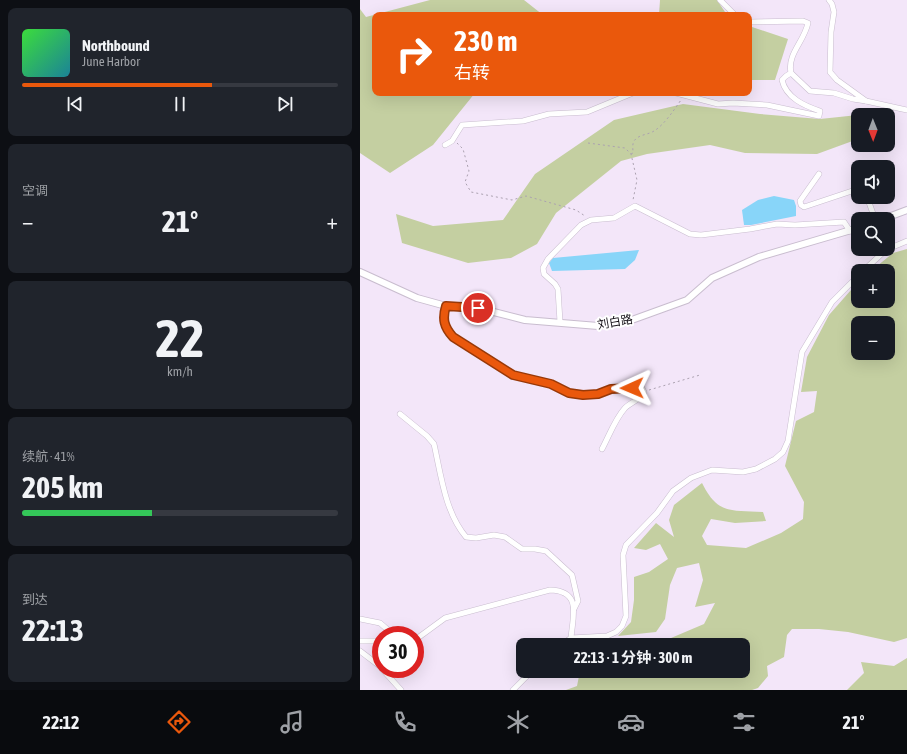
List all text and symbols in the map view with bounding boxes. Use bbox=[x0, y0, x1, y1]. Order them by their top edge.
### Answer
text: 230 m bbox=[454, 25, 517, 57]
icon: right bbox=[388, 28, 440, 80]
text: Northbound bbox=[82, 37, 150, 54]
text: June Harbor bbox=[82, 54, 140, 69]
text: 右转 bbox=[454, 62, 490, 83]
icon: previous bbox=[64, 93, 86, 115]
icon: pause bbox=[169, 93, 191, 115]
icon: next bbox=[274, 93, 296, 115]
north arrow bbox=[851, 108, 895, 152]
map controls bbox=[851, 108, 895, 360]
button: sound bbox=[851, 160, 895, 204]
text: 空调 bbox=[22, 183, 48, 198]
text: 21° bbox=[162, 204, 198, 238]
text: − bbox=[22, 208, 33, 234]
text: + bbox=[327, 208, 338, 234]
button: search bbox=[851, 212, 895, 256]
button: + bbox=[851, 264, 895, 308]
pin bbox=[461, 291, 495, 325]
icon: arrive bbox=[467, 297, 489, 319]
text: 22 bbox=[156, 308, 204, 368]
street label: 刘白路 bbox=[596, 312, 634, 332]
button: − bbox=[851, 316, 895, 360]
text: km/h bbox=[167, 364, 193, 379]
position arrow bbox=[611, 367, 653, 409]
text: 续航 · 41% bbox=[22, 449, 75, 464]
text: 205 km bbox=[22, 470, 103, 504]
text: 到达 bbox=[22, 592, 48, 607]
text: 22:13 bbox=[22, 613, 84, 647]
speed limit sign: 30 bbox=[372, 626, 424, 678]
text: 22:13 · 1 分钟 · 300 m bbox=[574, 649, 692, 666]
icon: directions bbox=[165, 708, 193, 736]
icon: music bbox=[278, 708, 306, 736]
icon: phone bbox=[391, 708, 419, 736]
icon: climate bbox=[504, 708, 532, 736]
icon: car bbox=[617, 708, 645, 736]
icon: filters bbox=[730, 708, 758, 736]
text: 22:12 bbox=[43, 712, 80, 733]
text: 21° bbox=[843, 712, 864, 733]

